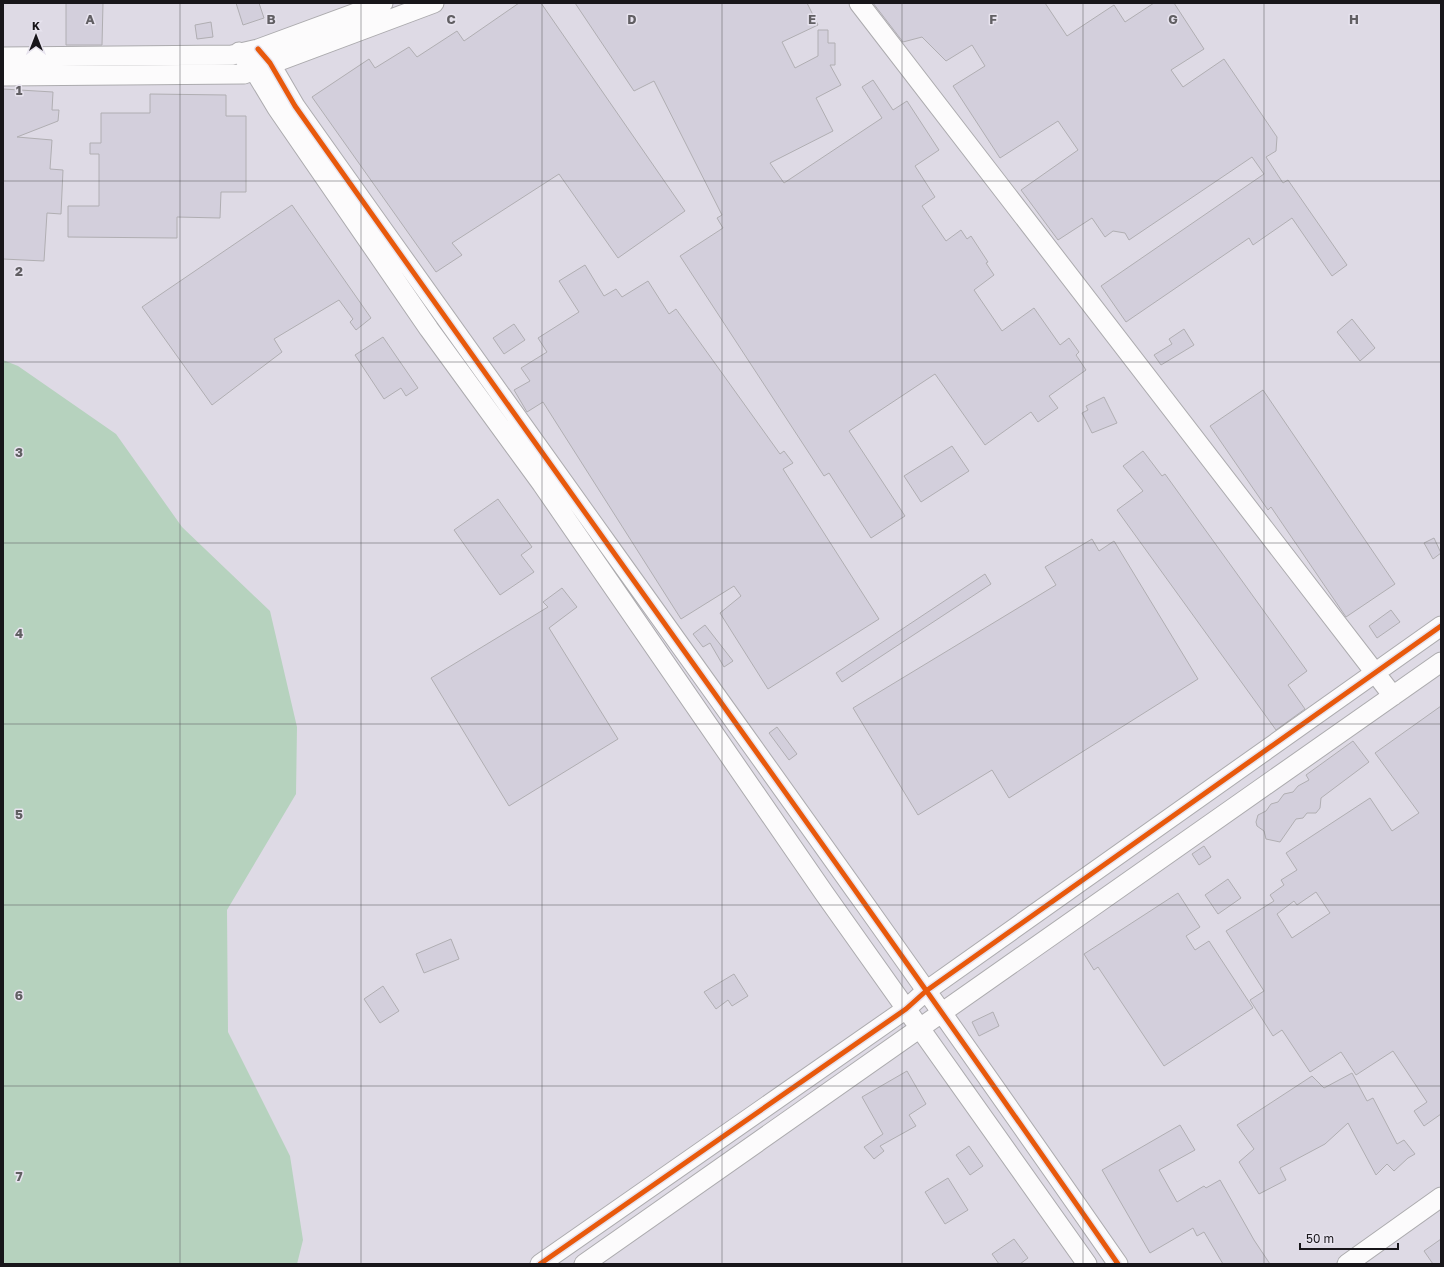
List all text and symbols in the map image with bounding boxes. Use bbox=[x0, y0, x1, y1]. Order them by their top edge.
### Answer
text: A bbox=[85, 11, 95, 27]
text: B bbox=[266, 11, 276, 27]
text: C bbox=[446, 11, 456, 27]
text: D bbox=[627, 11, 637, 27]
text: E bbox=[808, 11, 816, 27]
text: F bbox=[989, 11, 997, 27]
text: G bbox=[1168, 11, 1178, 27]
text: H bbox=[1349, 11, 1359, 27]
north arrow bbox=[16, 16, 56, 56]
text: K bbox=[32, 19, 40, 32]
text: 1 bbox=[16, 82, 23, 98]
text: 2 bbox=[15, 263, 23, 279]
text: 3 bbox=[15, 444, 23, 460]
text: 4 bbox=[15, 625, 23, 641]
text: 5 bbox=[15, 806, 23, 822]
text: 6 bbox=[15, 987, 23, 1003]
text: 7 bbox=[15, 1168, 23, 1184]
scale bar bbox=[1300, 1225, 1398, 1251]
text: 50 m bbox=[1306, 1231, 1334, 1246]

